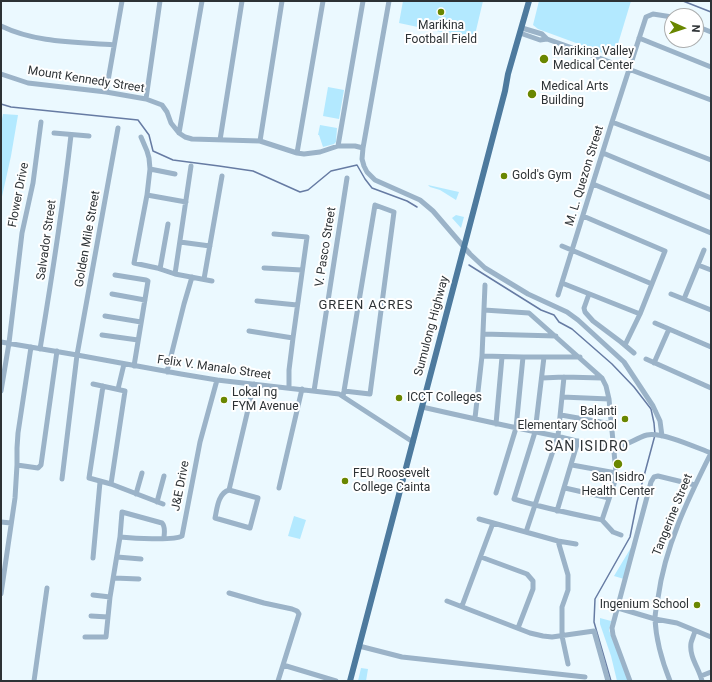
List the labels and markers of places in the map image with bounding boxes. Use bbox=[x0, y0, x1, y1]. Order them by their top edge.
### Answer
marker: Marikina Football Field bbox=[436, 7, 446, 17]
place label: Marikina Football Field bbox=[405, 19, 477, 47]
place label: Marikina Valley Medical Center bbox=[553, 45, 634, 73]
marker: Marikina Valley Medical Center bbox=[538, 53, 550, 65]
place label: Medical Arts Building bbox=[541, 80, 609, 108]
marker: Medical Arts Building bbox=[526, 88, 538, 100]
place label: Gold's Gym bbox=[512, 169, 572, 183]
marker: Gold's Gym bbox=[499, 171, 509, 181]
place label: Lokal ng FYM Avenue bbox=[232, 386, 299, 414]
place label: ICCT Colleges bbox=[407, 391, 482, 405]
marker: ICCT Colleges bbox=[394, 393, 404, 403]
marker: Lokal ng FYM Avenue bbox=[219, 395, 229, 405]
place label: Balanti Elementary School bbox=[517, 405, 617, 433]
marker: Balanti Elementary School bbox=[620, 414, 630, 424]
marker: San Isidro Health Center bbox=[612, 458, 624, 470]
place label: FEU Roosevelt College Cainta bbox=[353, 467, 430, 495]
place label: San Isidro Health Center bbox=[581, 471, 655, 499]
marker: FEU Roosevelt College Cainta bbox=[340, 476, 350, 486]
place label: Ingenium School bbox=[600, 598, 689, 612]
marker: Ingenium School bbox=[692, 600, 702, 610]

